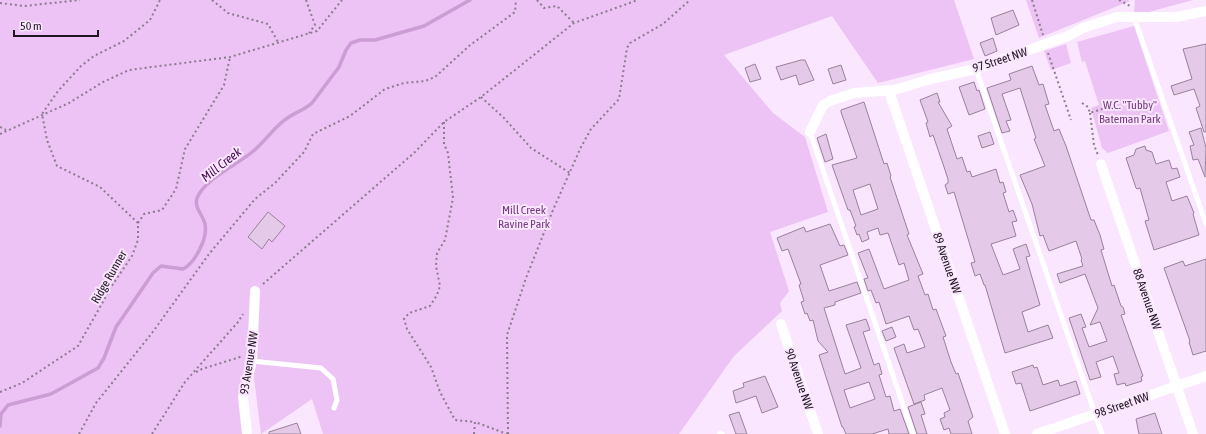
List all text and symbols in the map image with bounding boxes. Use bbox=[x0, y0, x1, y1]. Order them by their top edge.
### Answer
scale bar bbox=[14, 12, 98, 38]
text: 50 m bbox=[20, 19, 42, 33]
street label: 97 Street NW bbox=[971, 44, 1029, 75]
park label: W.C. "Tubby" Bateman Park bbox=[1099, 98, 1162, 126]
water label: Mill Creek bbox=[198, 144, 245, 185]
park label: Mill Creek Ravine Park bbox=[498, 203, 551, 231]
street label: 89 Avenue NW bbox=[930, 231, 964, 296]
street label: Ridge Runner bbox=[88, 248, 130, 306]
street label: 88 Avenue NW bbox=[1130, 267, 1164, 332]
street label: 93 Avenue NW bbox=[237, 330, 261, 395]
street label: 90 Avenue NW bbox=[782, 347, 816, 412]
street label: 98 Street NW bbox=[1093, 389, 1151, 421]

